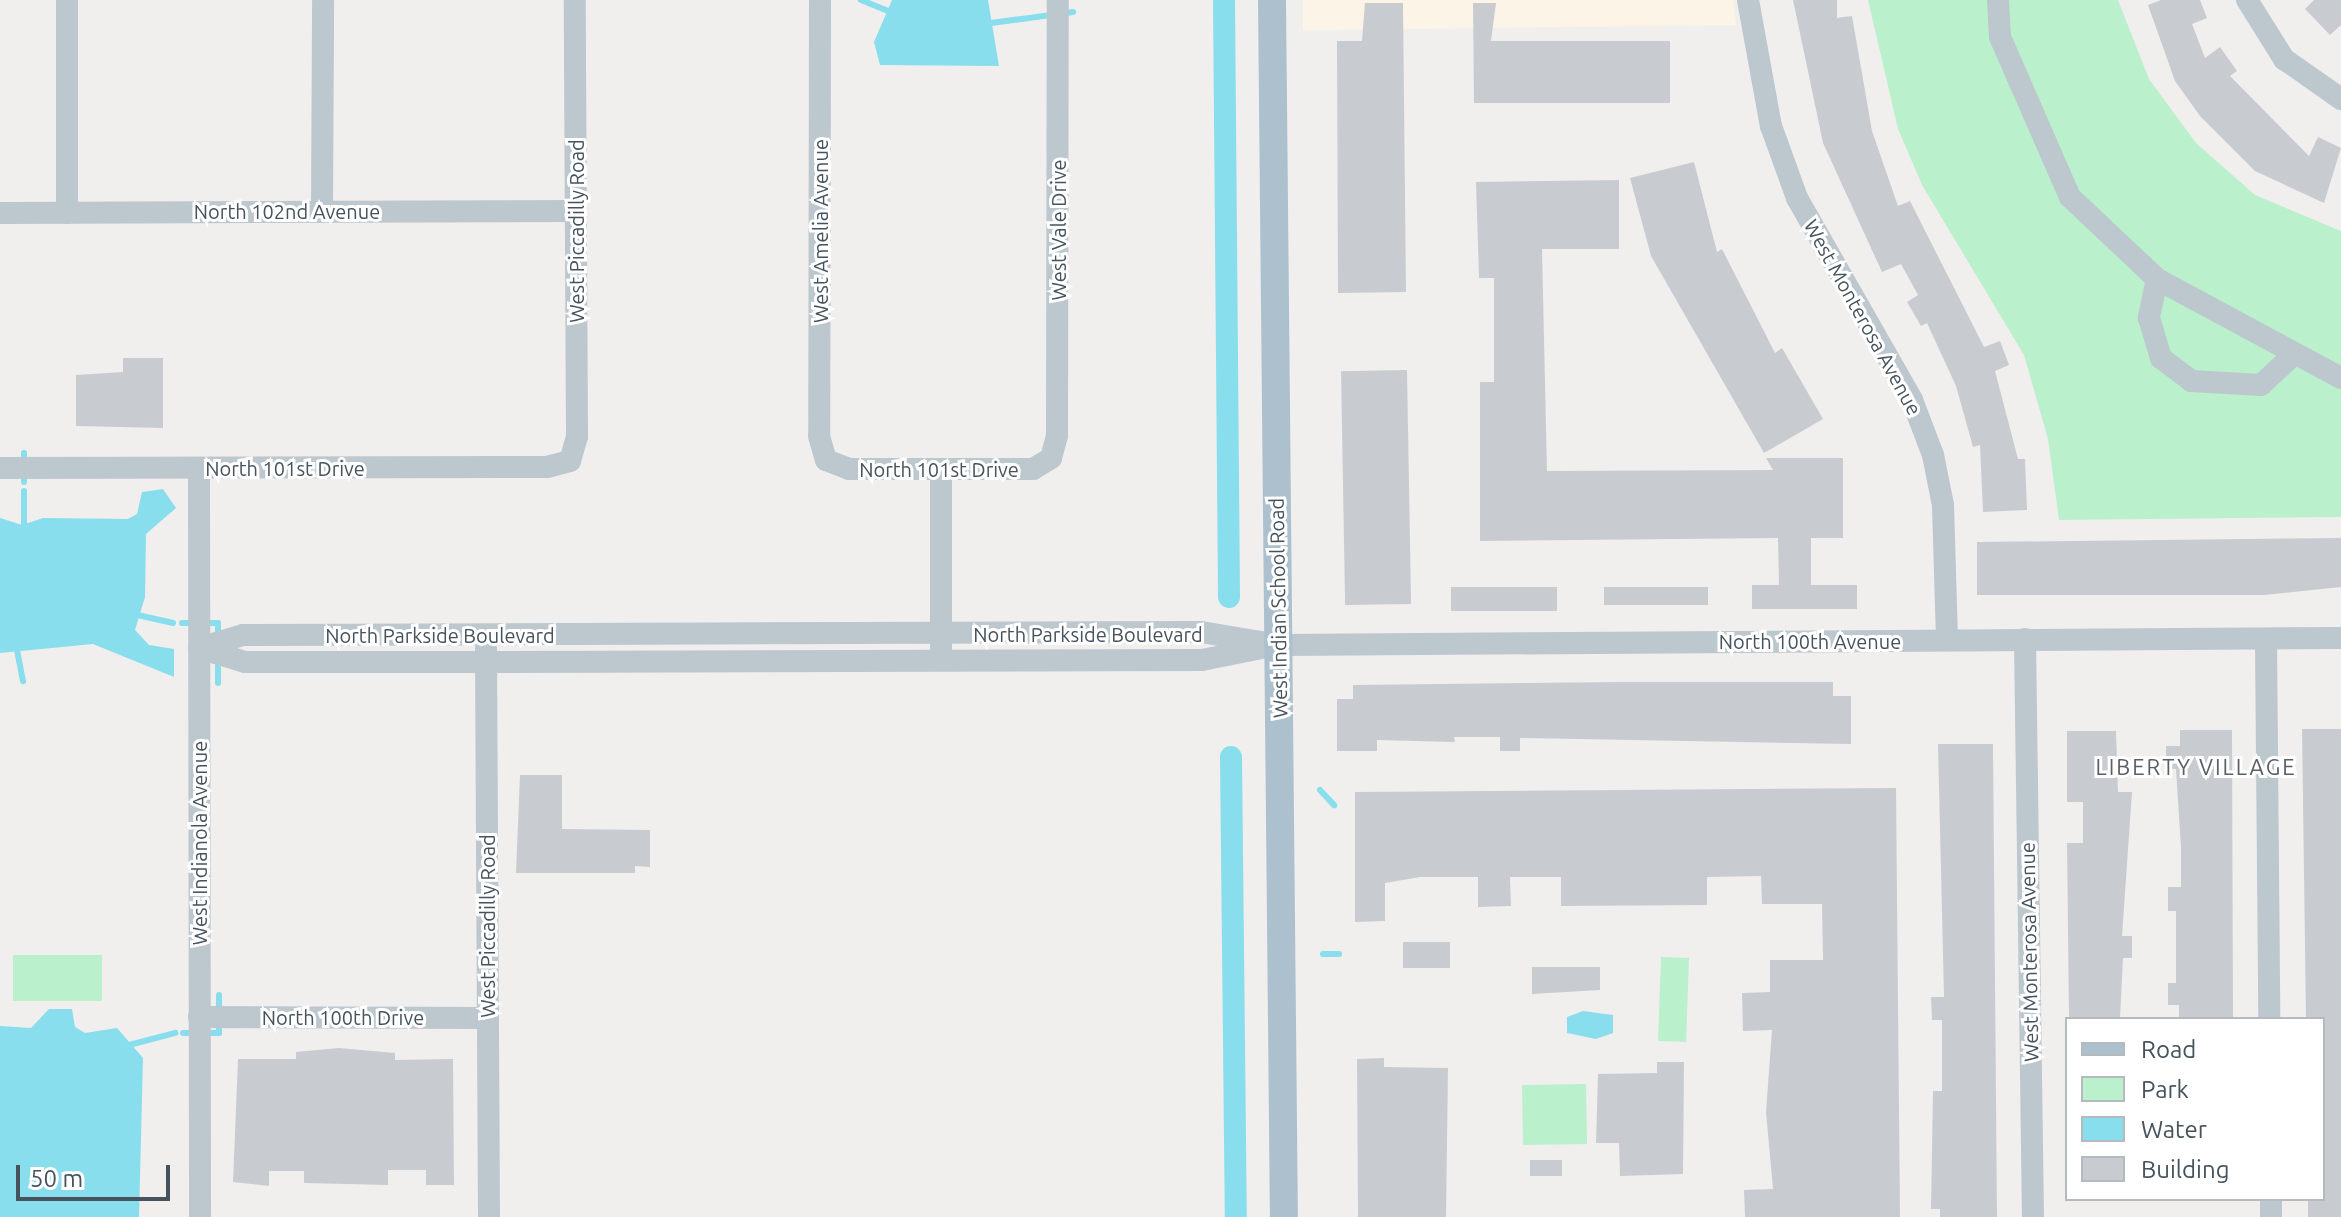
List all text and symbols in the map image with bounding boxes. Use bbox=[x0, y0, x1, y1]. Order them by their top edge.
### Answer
street label: West Piccadilly Road bbox=[564, 139, 588, 323]
street label: West Amelia Avenue bbox=[808, 139, 832, 323]
street label: West Vale Drive bbox=[1046, 159, 1070, 301]
street label: North 102nd Avenue bbox=[194, 199, 380, 223]
street label: West Monterosa Avenue bbox=[1799, 215, 1927, 419]
street label: North 101st Drive bbox=[205, 456, 365, 480]
street label: North 101st Drive bbox=[859, 457, 1019, 481]
street label: West Indian School Road bbox=[1264, 498, 1292, 718]
street label: North Parkside Boulevard bbox=[973, 622, 1203, 646]
street label: North Parkside Boulevard bbox=[325, 623, 555, 647]
street label: North 100th Avenue bbox=[1719, 629, 1901, 653]
street label: West Indianola Avenue bbox=[187, 741, 211, 945]
district label: LIBERTY VILLAGE bbox=[2095, 754, 2297, 780]
street label: West Piccadilly Road bbox=[475, 834, 499, 1018]
street label: West Monterosa Avenue bbox=[2015, 842, 2043, 1062]
street label: North 100th Drive bbox=[262, 1005, 424, 1029]
legend bbox=[2065, 1017, 2325, 1201]
text: Road bbox=[2141, 1036, 2196, 1063]
text: Park bbox=[2141, 1076, 2189, 1103]
text: Water bbox=[2141, 1116, 2207, 1143]
scale bar bbox=[20, 1149, 174, 1199]
text: Building bbox=[2141, 1156, 2229, 1183]
text: 50 m bbox=[30, 1165, 83, 1192]

